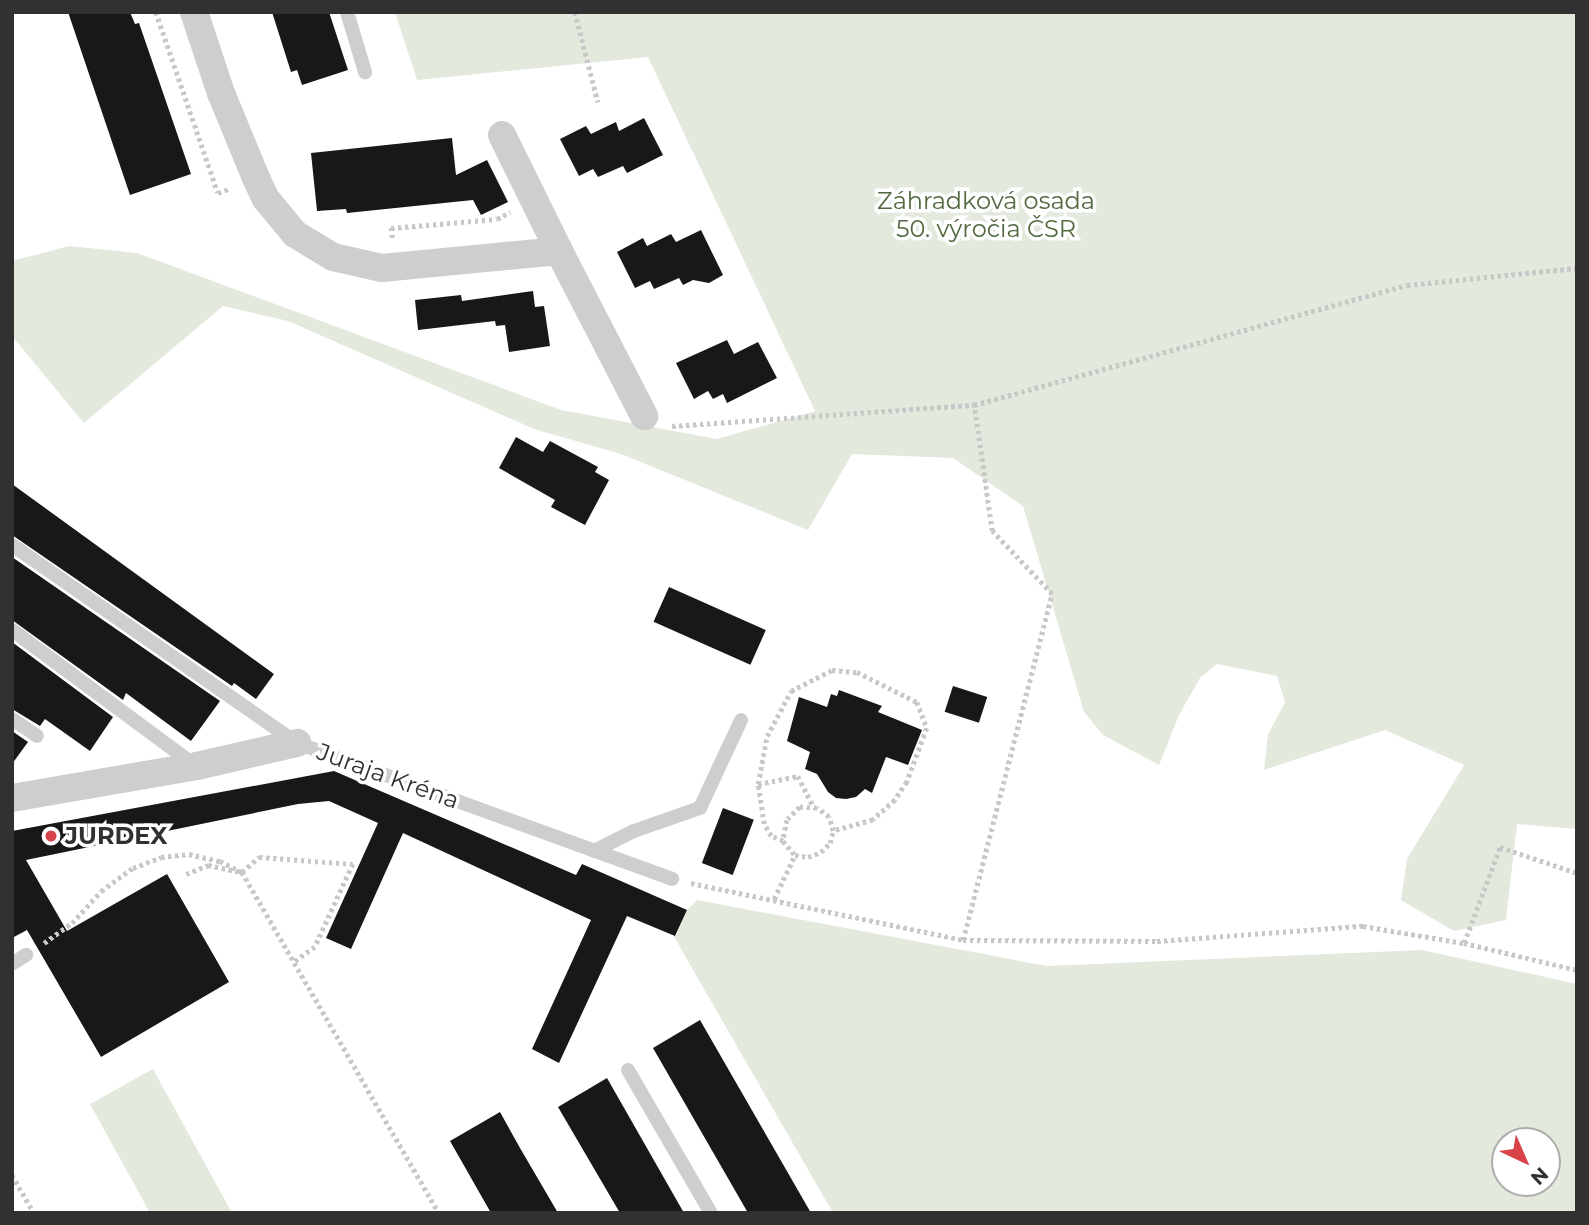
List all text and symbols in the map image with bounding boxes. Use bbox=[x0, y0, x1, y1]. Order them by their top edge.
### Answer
park label: Záhradková osada 50. výročia ČSR bbox=[877, 187, 1095, 243]
street label: Juraja Kréna bbox=[313, 737, 463, 815]
place label: JURDEX bbox=[65, 822, 167, 850]
marker: JURDEX bbox=[43, 828, 59, 844]
north arrow bbox=[1491, 1127, 1561, 1197]
text: N bbox=[1526, 1162, 1553, 1190]

